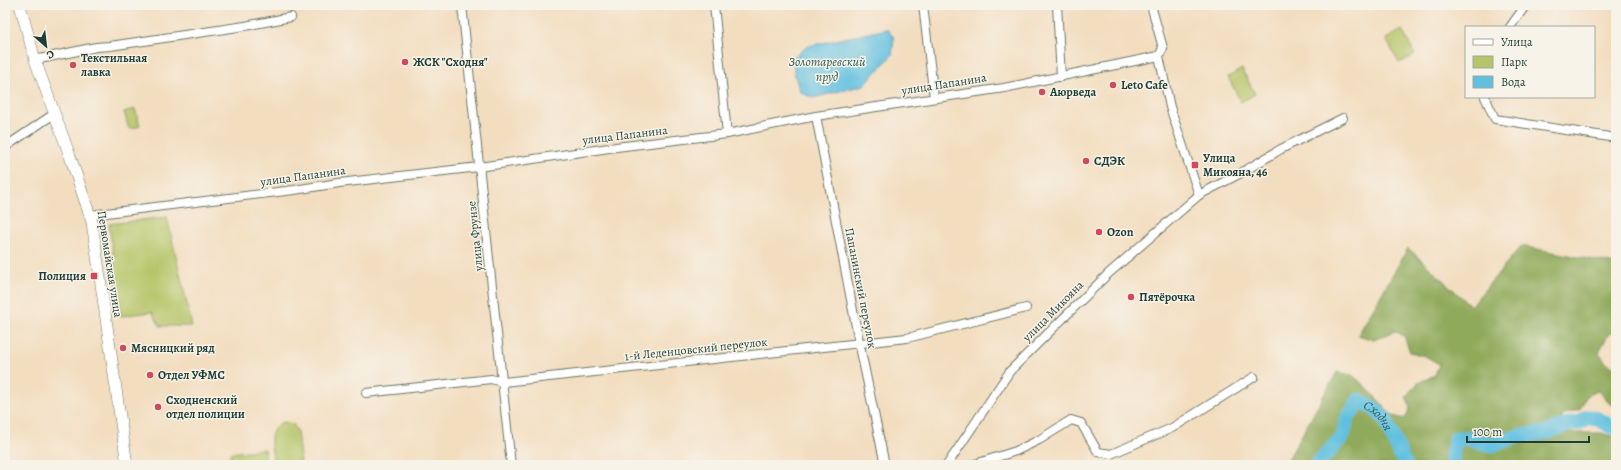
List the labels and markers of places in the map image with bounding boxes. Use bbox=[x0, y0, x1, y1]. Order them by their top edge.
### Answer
place label: Текстильная лавка bbox=[80, 50, 147, 80]
place label: ЖСК "Сходня" bbox=[413, 54, 488, 70]
marker: ЖСК "Сходня" bbox=[400, 57, 410, 67]
marker: Текстильная лавка bbox=[68, 60, 78, 70]
place label: Leto Cafe bbox=[1121, 77, 1168, 93]
marker: Leto Cafe bbox=[1108, 80, 1118, 90]
place label: Аюрведа bbox=[1049, 84, 1096, 100]
marker: Аюрведа bbox=[1037, 87, 1047, 97]
place label: Улица Микояна, 46 bbox=[1203, 150, 1268, 180]
place label: СДЭК bbox=[1094, 153, 1125, 169]
marker: СДЭК bbox=[1081, 156, 1091, 166]
marker: Улица Микояна, 46 bbox=[1190, 160, 1200, 170]
place label: Ozon bbox=[1107, 224, 1134, 240]
marker: Ozon bbox=[1094, 227, 1104, 237]
place label: Полиция bbox=[38, 268, 86, 284]
marker: Полиция bbox=[89, 271, 99, 281]
place label: Пятёрочка bbox=[1139, 289, 1196, 305]
marker: Пятёрочка bbox=[1126, 292, 1136, 302]
place label: Мясницкий ряд bbox=[131, 340, 215, 356]
marker: Мясницкий ряд bbox=[118, 343, 128, 353]
place label: Отдел УФМС bbox=[158, 367, 225, 383]
marker: Отдел УФМС bbox=[145, 370, 155, 380]
place label: Сходненский отдел полиции bbox=[166, 392, 245, 422]
marker: Сходненский отдел полиции bbox=[153, 402, 163, 412]

